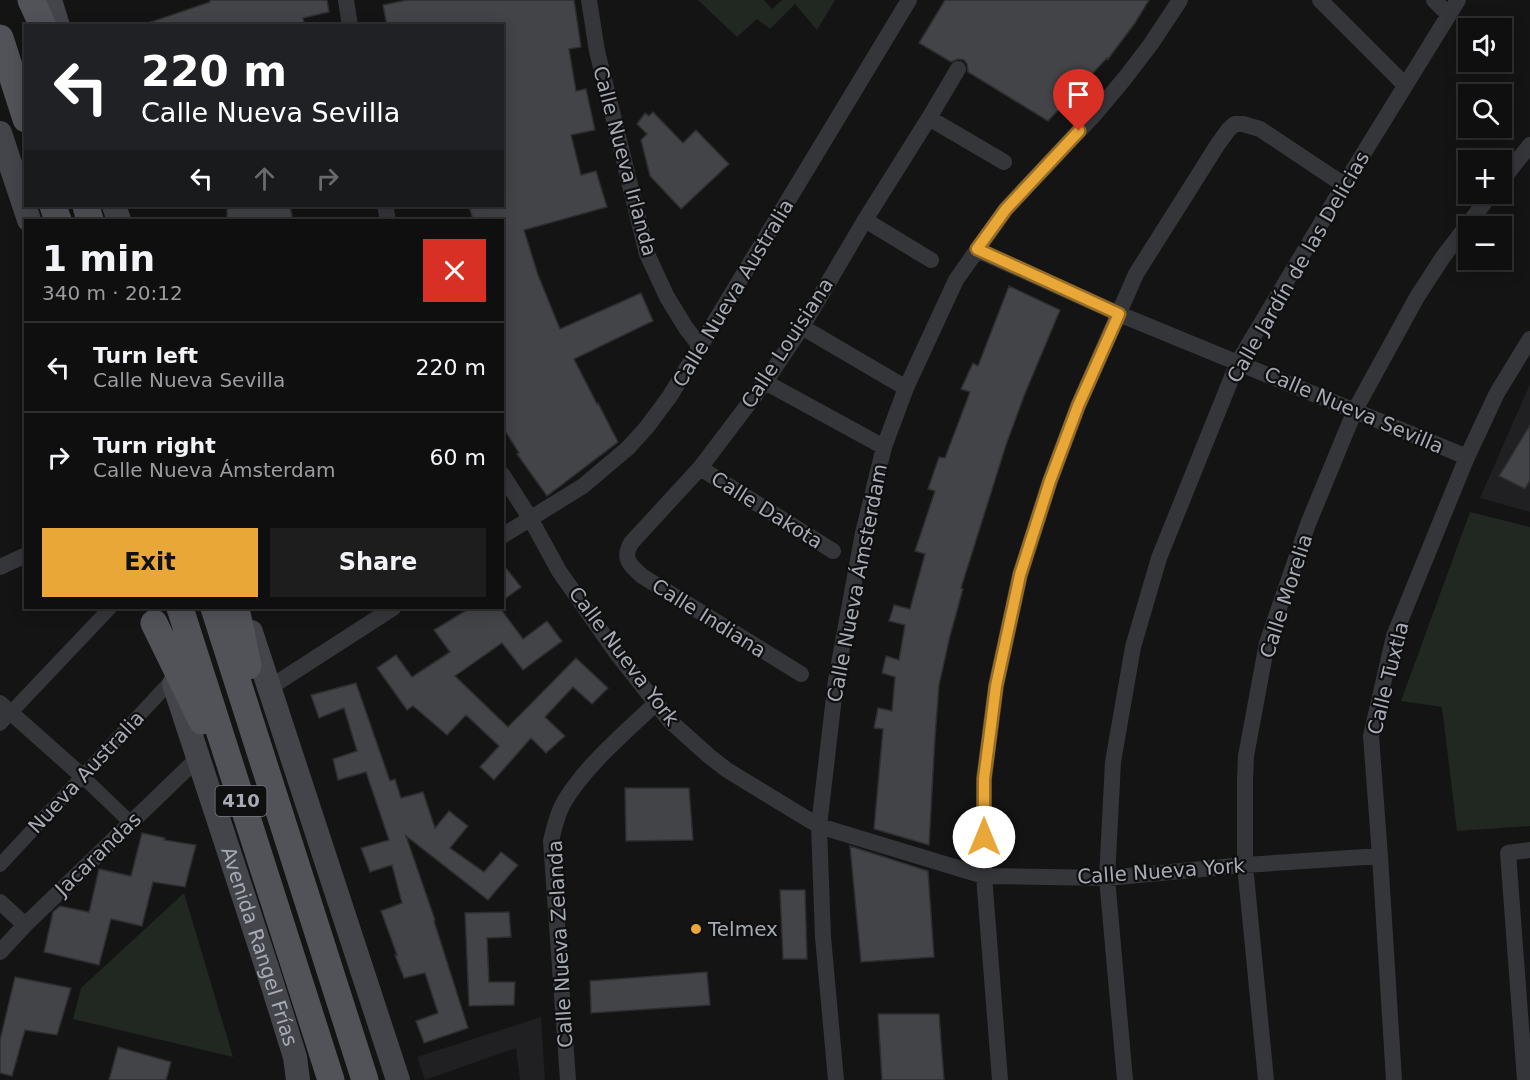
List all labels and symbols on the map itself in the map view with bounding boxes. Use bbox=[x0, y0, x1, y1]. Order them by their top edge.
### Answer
street label: Calle Nueva Irlanda bbox=[588, 63, 662, 259]
pin bbox=[1053, 69, 1104, 131]
street label: Calle Jardín de las Delicias bbox=[1222, 147, 1374, 387]
street label: Calle Nueva Australia bbox=[667, 195, 799, 391]
street label: Calle Louisiana bbox=[736, 273, 838, 413]
street label: Calle Nueva Sevilla bbox=[1261, 361, 1447, 459]
street label: Calle Nueva Ámsterdam bbox=[822, 462, 892, 704]
street label: Calle Dakota bbox=[707, 466, 827, 554]
street label: Calle Morelia bbox=[1255, 531, 1317, 661]
street label: Calle Indiana bbox=[648, 573, 770, 663]
street label: Calle Nueva York bbox=[564, 582, 684, 731]
street label: Calle Tuxtla bbox=[1362, 619, 1414, 737]
street label: Nueva Australia bbox=[23, 706, 149, 838]
road number: 410 bbox=[216, 786, 266, 816]
position arrow bbox=[952, 805, 1016, 869]
street label: Jacarandas bbox=[49, 807, 146, 902]
street label: Calle Nueva Zelanda bbox=[543, 840, 577, 1048]
street label: Avenida Rangel Frías bbox=[216, 844, 303, 1049]
street label: Calle Nueva York bbox=[1076, 853, 1246, 889]
place label: Telmex bbox=[707, 917, 778, 941]
marker: Telmex bbox=[689, 922, 703, 936]

